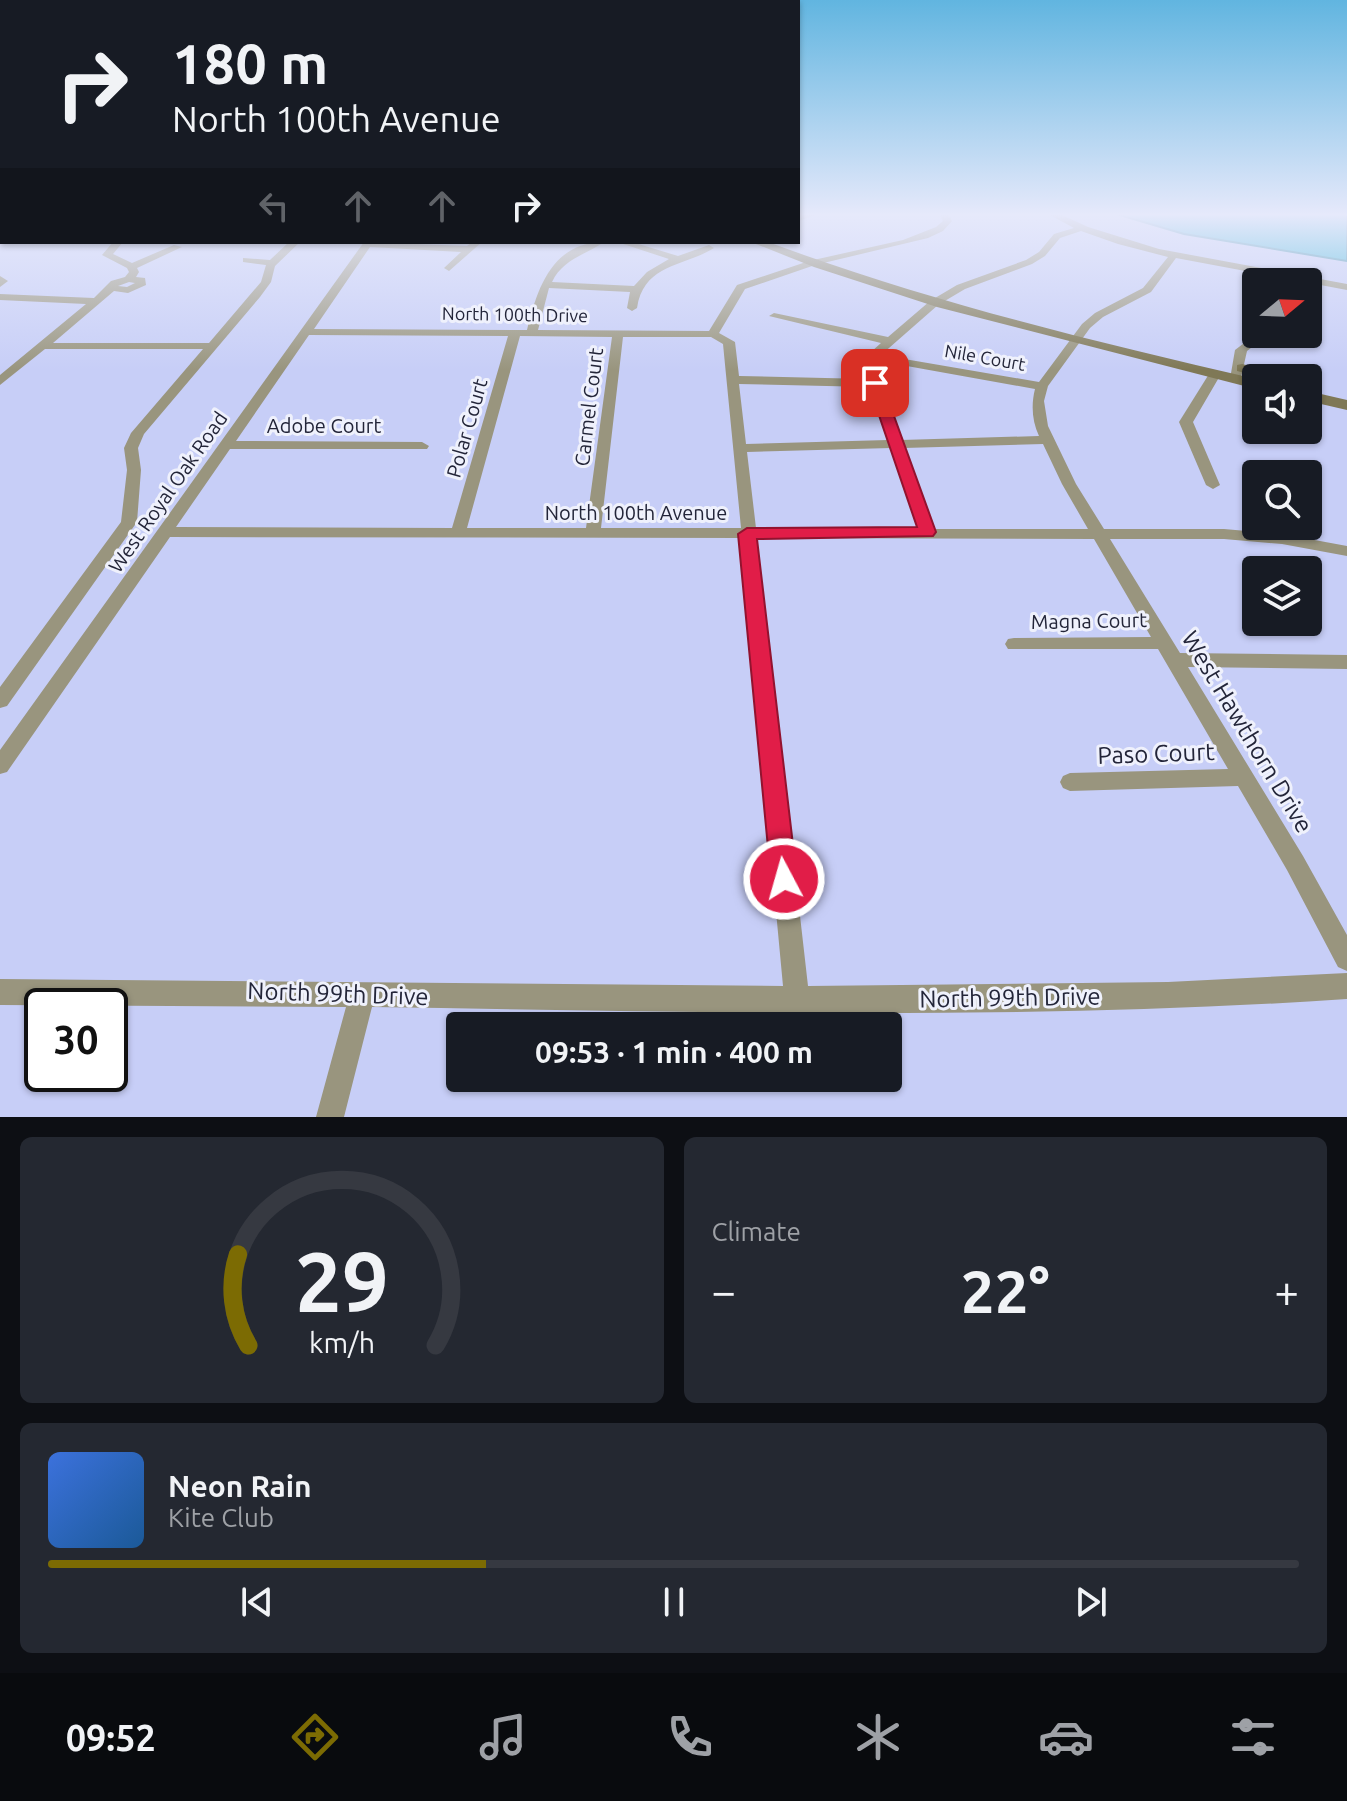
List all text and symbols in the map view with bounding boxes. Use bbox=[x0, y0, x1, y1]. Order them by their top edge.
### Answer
icon: right bbox=[40, 32, 144, 136]
text: 180 m bbox=[172, 32, 328, 95]
text: North 100th Avenue bbox=[172, 98, 501, 139]
icon: left bbox=[252, 184, 296, 228]
icon: ahead bbox=[336, 184, 380, 228]
icon: ahead bbox=[420, 184, 464, 228]
icon: right bbox=[504, 184, 548, 228]
north arrow bbox=[1242, 268, 1322, 348]
map controls bbox=[1242, 268, 1322, 636]
street label: North 100th Drive bbox=[442, 303, 588, 325]
street label: Nile Court bbox=[943, 340, 1027, 374]
street label: Carmel Court bbox=[570, 346, 607, 467]
pin bbox=[841, 349, 909, 417]
icon: arrive bbox=[853, 361, 897, 405]
button: sound bbox=[1242, 364, 1322, 444]
street label: Polar Court bbox=[441, 376, 492, 480]
street label: West Royal Oak Road bbox=[103, 407, 232, 576]
street label: Adobe Court bbox=[267, 414, 381, 437]
button: search bbox=[1242, 460, 1322, 540]
street label: North 100th Avenue bbox=[545, 501, 727, 524]
button: layers bbox=[1242, 556, 1322, 636]
street label: Magna Court bbox=[1031, 608, 1147, 633]
street label: West Hawthorn Drive bbox=[1177, 626, 1318, 837]
street label: Paso Court bbox=[1097, 738, 1216, 769]
position arrow bbox=[742, 837, 826, 921]
street label: North 99th Drive bbox=[247, 977, 429, 1010]
street label: North 99th Drive bbox=[919, 982, 1101, 1013]
speed limit sign: 30 bbox=[24, 988, 128, 1092]
text: 09:53 · 1 min · 400 m bbox=[535, 1035, 813, 1069]
text: Climate bbox=[712, 1217, 801, 1246]
text: 29 bbox=[295, 1234, 389, 1328]
text: 22° bbox=[961, 1257, 1050, 1324]
text: − bbox=[712, 1266, 736, 1315]
text: + bbox=[1274, 1266, 1299, 1315]
text: km/h bbox=[309, 1326, 375, 1358]
text: Neon Rain bbox=[168, 1469, 312, 1503]
text: Kite Club bbox=[168, 1503, 274, 1532]
icon: previous bbox=[235, 1580, 279, 1624]
icon: pause bbox=[652, 1580, 696, 1624]
icon: next bbox=[1069, 1580, 1113, 1624]
icon: directions bbox=[287, 1709, 343, 1765]
icon: music bbox=[475, 1709, 531, 1765]
icon: phone bbox=[662, 1709, 718, 1765]
icon: climate bbox=[850, 1709, 906, 1765]
icon: car bbox=[1038, 1709, 1094, 1765]
icon: filters bbox=[1225, 1709, 1281, 1765]
text: 09:52 bbox=[66, 1717, 156, 1758]

